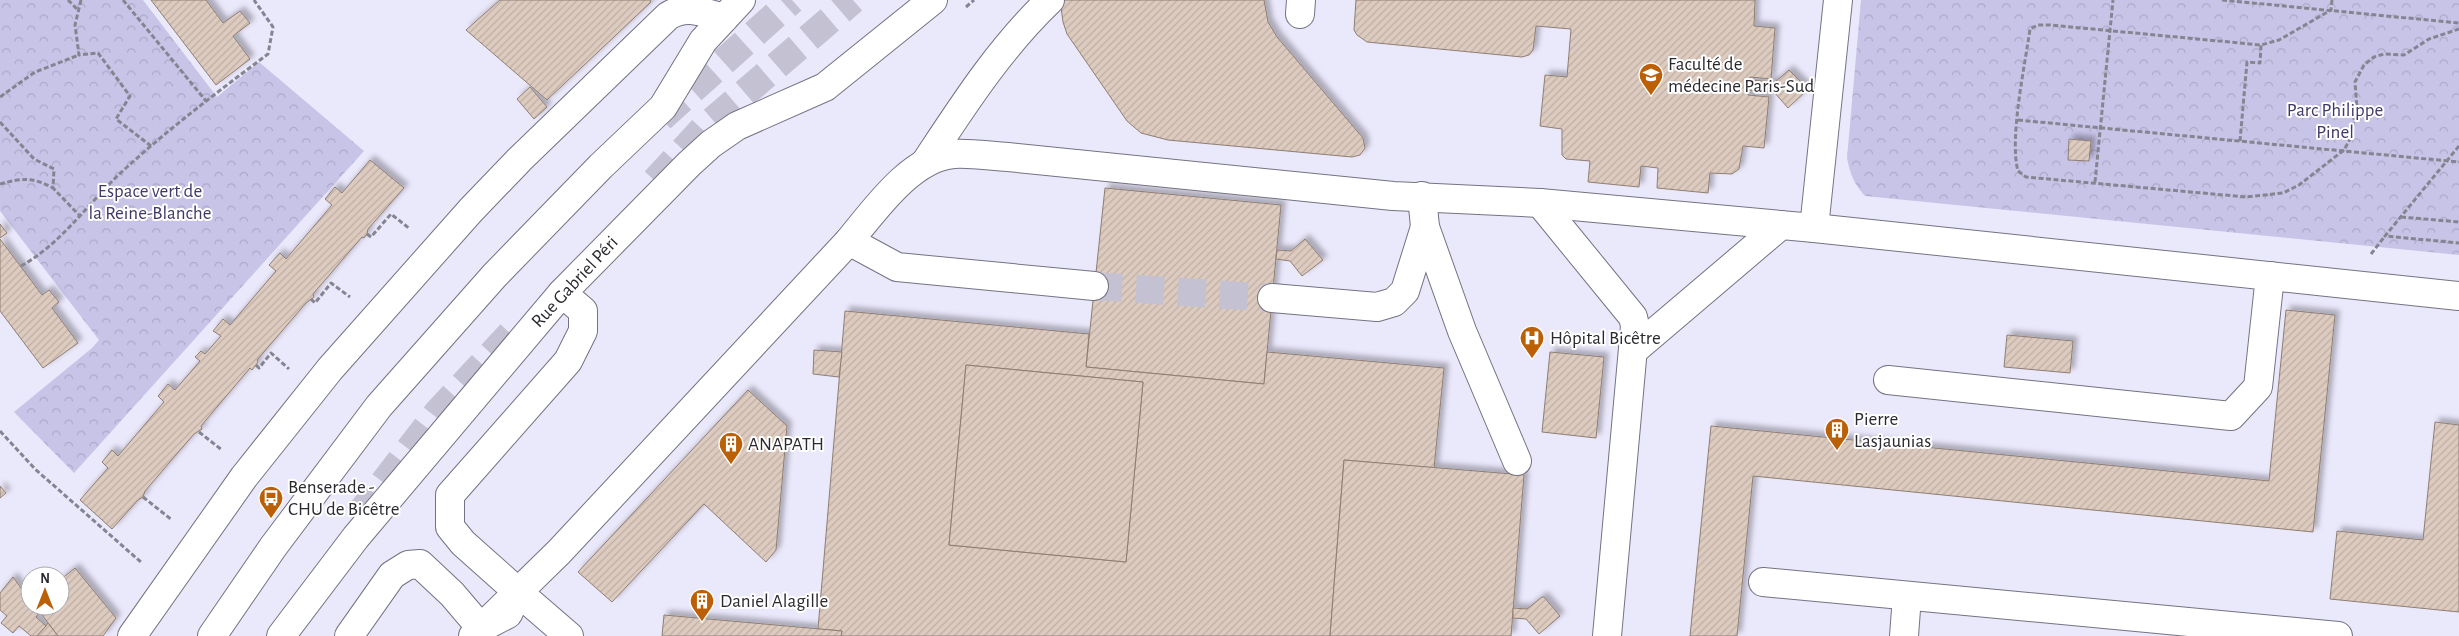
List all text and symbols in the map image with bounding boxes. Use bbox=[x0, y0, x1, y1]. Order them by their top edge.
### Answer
place label: Faculté de médecine Paris-Sud bbox=[1668, 55, 1814, 96]
school or university icon: Faculté de médecine Paris-Sud bbox=[1638, 62, 1664, 96]
park label: Parc Philippe Pinel bbox=[2287, 101, 2383, 142]
park label: Espace vert de la Reine-Blanche bbox=[89, 182, 211, 223]
street label: Rue Gabriel Péri bbox=[528, 233, 622, 331]
hospital icon: Hôpital Bicêtre bbox=[1519, 325, 1545, 359]
place label: Hôpital Bicêtre bbox=[1550, 329, 1661, 348]
place label: Pierre Lasjaunias bbox=[1854, 410, 1931, 451]
building icon: Pierre Lasjaunias bbox=[1824, 417, 1850, 451]
building icon: ANAPATH bbox=[718, 431, 744, 465]
place label: ANAPATH bbox=[748, 435, 824, 454]
place label: Benserade - CHU de Bicêtre bbox=[288, 478, 399, 519]
bus stop icon: Benserade - CHU de Bicêtre bbox=[258, 485, 284, 519]
north arrow bbox=[20, 566, 70, 616]
text: N bbox=[40, 572, 50, 586]
building icon: Daniel Alagille bbox=[689, 588, 715, 622]
place label: Daniel Alagille bbox=[720, 592, 828, 611]

